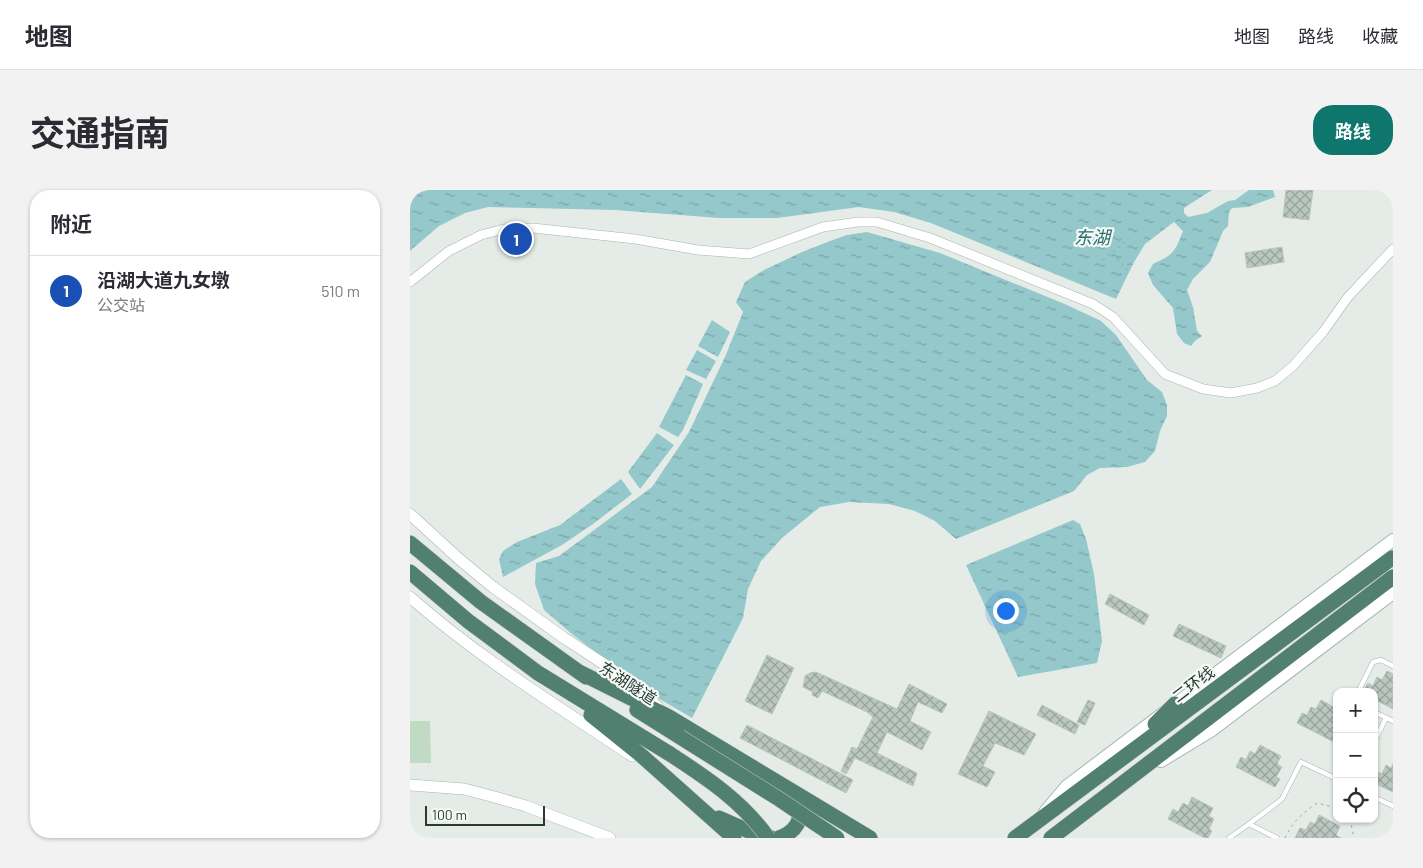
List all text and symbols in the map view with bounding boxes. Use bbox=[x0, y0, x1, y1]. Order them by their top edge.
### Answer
text: 地图 bbox=[25, 21, 73, 50]
text: 地图 bbox=[1234, 25, 1270, 47]
text: 路线 bbox=[1298, 25, 1334, 47]
text: 收藏 bbox=[1362, 25, 1398, 47]
button: 路线 bbox=[1313, 105, 1393, 155]
text: 交通指南 bbox=[30, 111, 170, 153]
text: 附近 bbox=[50, 211, 92, 236]
pin: 1 bbox=[500, 220, 532, 258]
water label: 东湖 bbox=[1074, 226, 1113, 248]
text: 沿湖大道九女墩 bbox=[97, 268, 230, 291]
text: 1 bbox=[63, 281, 69, 300]
text: 510 m bbox=[321, 281, 360, 300]
text: 公交站 bbox=[97, 295, 145, 314]
your location bbox=[993, 598, 1019, 624]
street label: 东湖隧道 bbox=[596, 657, 660, 708]
street label: 二环线 bbox=[1168, 662, 1218, 706]
map controls bbox=[1333, 688, 1378, 823]
button: + bbox=[1333, 688, 1378, 733]
button: − bbox=[1333, 733, 1378, 778]
button: locate bbox=[1333, 778, 1378, 823]
scale bar bbox=[425, 803, 545, 826]
text: 100 m bbox=[432, 806, 467, 823]

